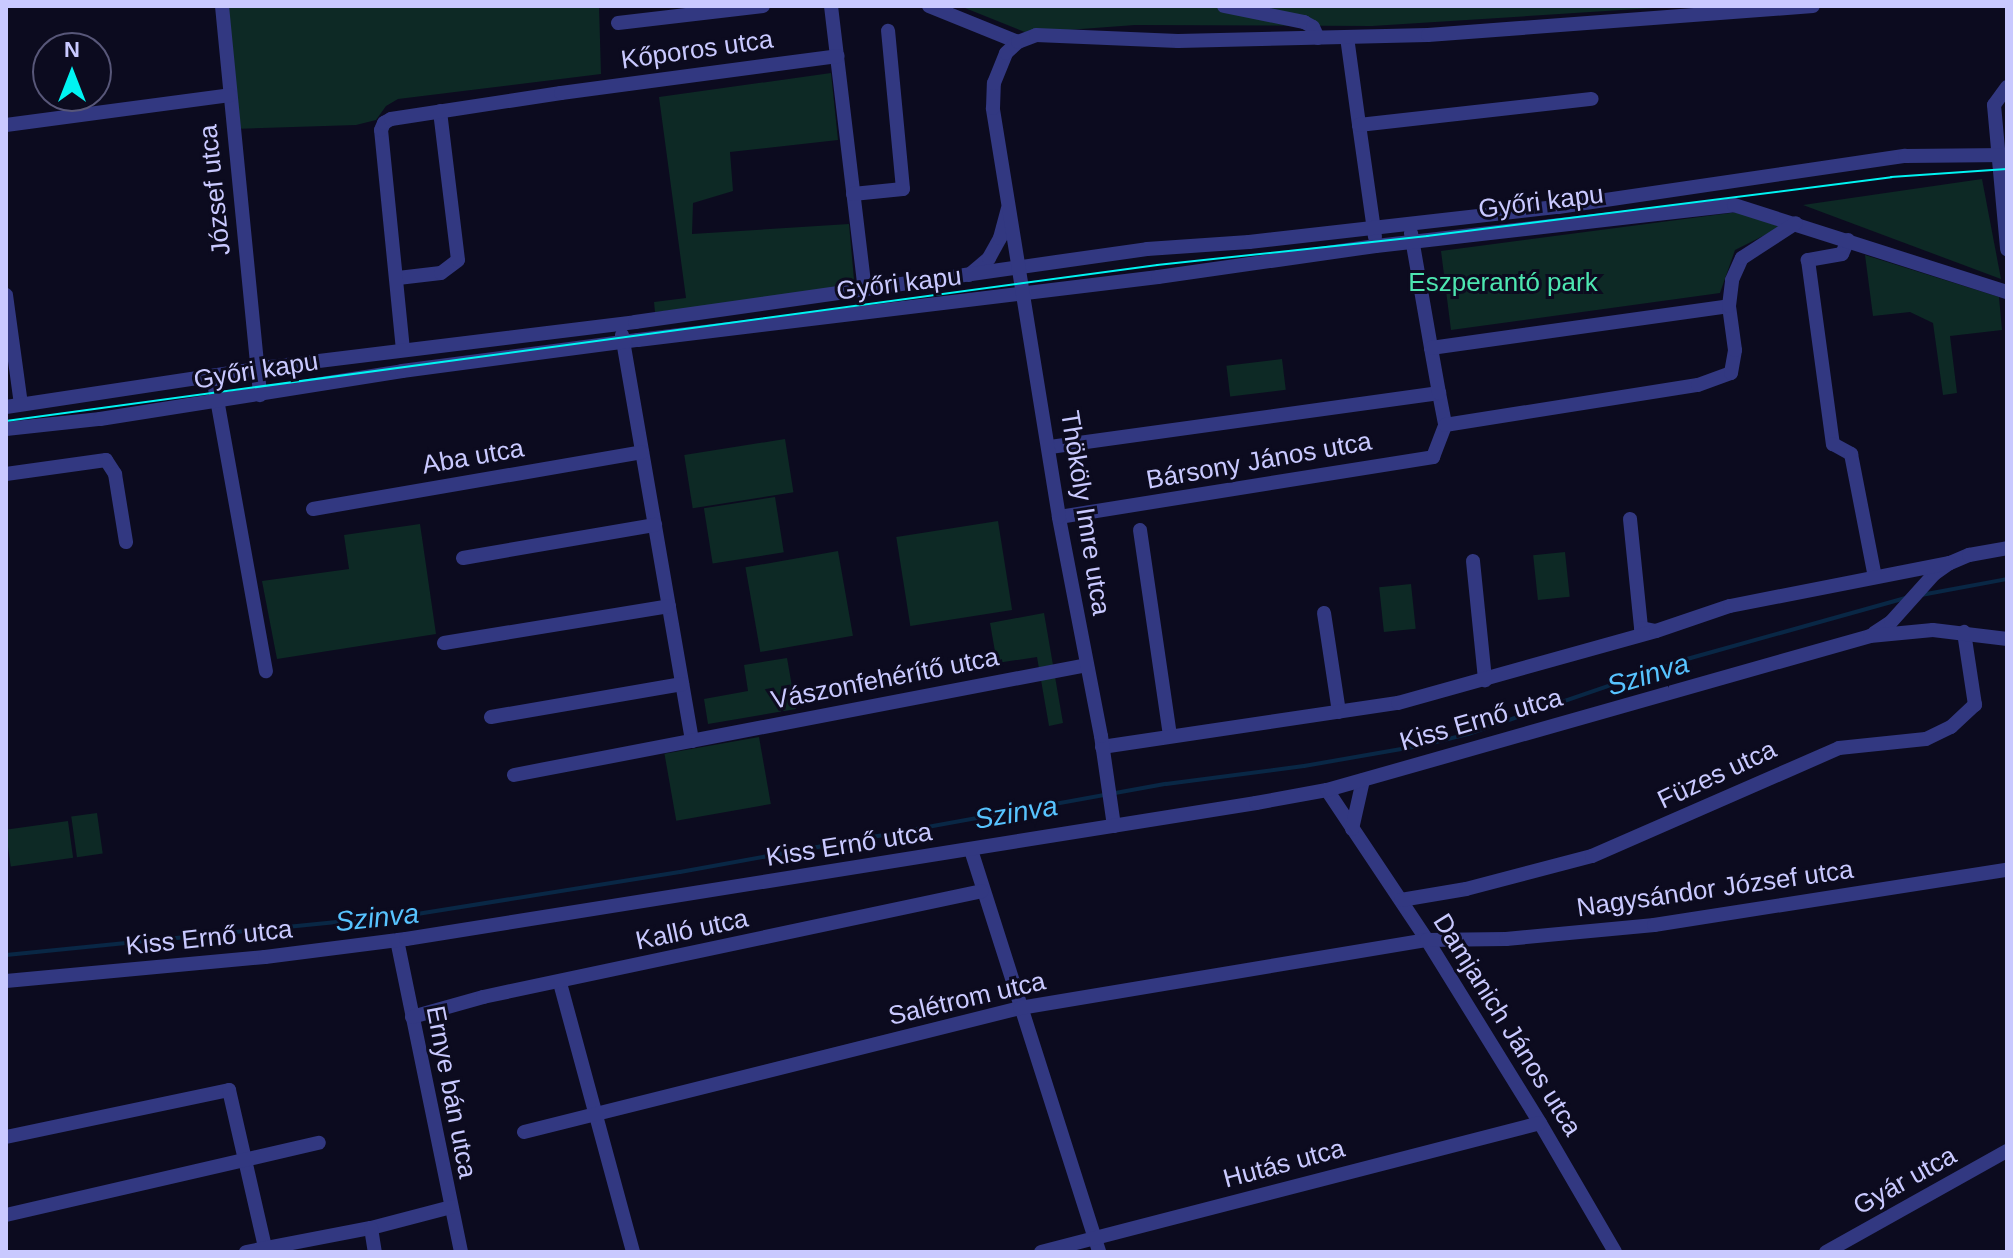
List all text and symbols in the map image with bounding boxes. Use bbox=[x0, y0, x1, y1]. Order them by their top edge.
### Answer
street label: Kőporos utca bbox=[619, 24, 775, 76]
north arrow bbox=[32, 32, 112, 112]
text: N bbox=[64, 37, 80, 62]
street label: József utca bbox=[193, 123, 237, 257]
street label: Győri kapu bbox=[1477, 179, 1605, 225]
street label: Győri kapu bbox=[835, 261, 963, 307]
park label: Eszperantó park bbox=[1408, 267, 1598, 299]
street label: Győri kapu bbox=[191, 346, 321, 396]
street label: Thököly Imre utca bbox=[1053, 409, 1117, 617]
street label: Bársony János utca bbox=[1144, 426, 1374, 496]
street label: Aba utca bbox=[420, 433, 526, 481]
street label: Vászonfehérítő utca bbox=[769, 642, 1001, 716]
water label: Szinva bbox=[1603, 647, 1693, 703]
street label: Kiss Ernő utca bbox=[1396, 682, 1566, 758]
street label: Füzes utca bbox=[1653, 734, 1781, 816]
water label: Szinva bbox=[972, 789, 1060, 837]
street label: Kiss Ernő utca bbox=[764, 816, 934, 874]
street label: Nagysándor József utca bbox=[1575, 854, 1855, 924]
water label: Szinva bbox=[333, 897, 421, 939]
street label: Kalló utca bbox=[633, 903, 751, 957]
street label: Damjanich János utca bbox=[1426, 908, 1588, 1142]
street label: Kiss Ernő utca bbox=[124, 914, 294, 962]
street label: Salétrom utca bbox=[885, 966, 1049, 1032]
street label: Ernye bán utca bbox=[419, 1003, 483, 1181]
street label: Hutás utca bbox=[1220, 1133, 1348, 1195]
street label: Gyár utca bbox=[1848, 1140, 1962, 1222]

